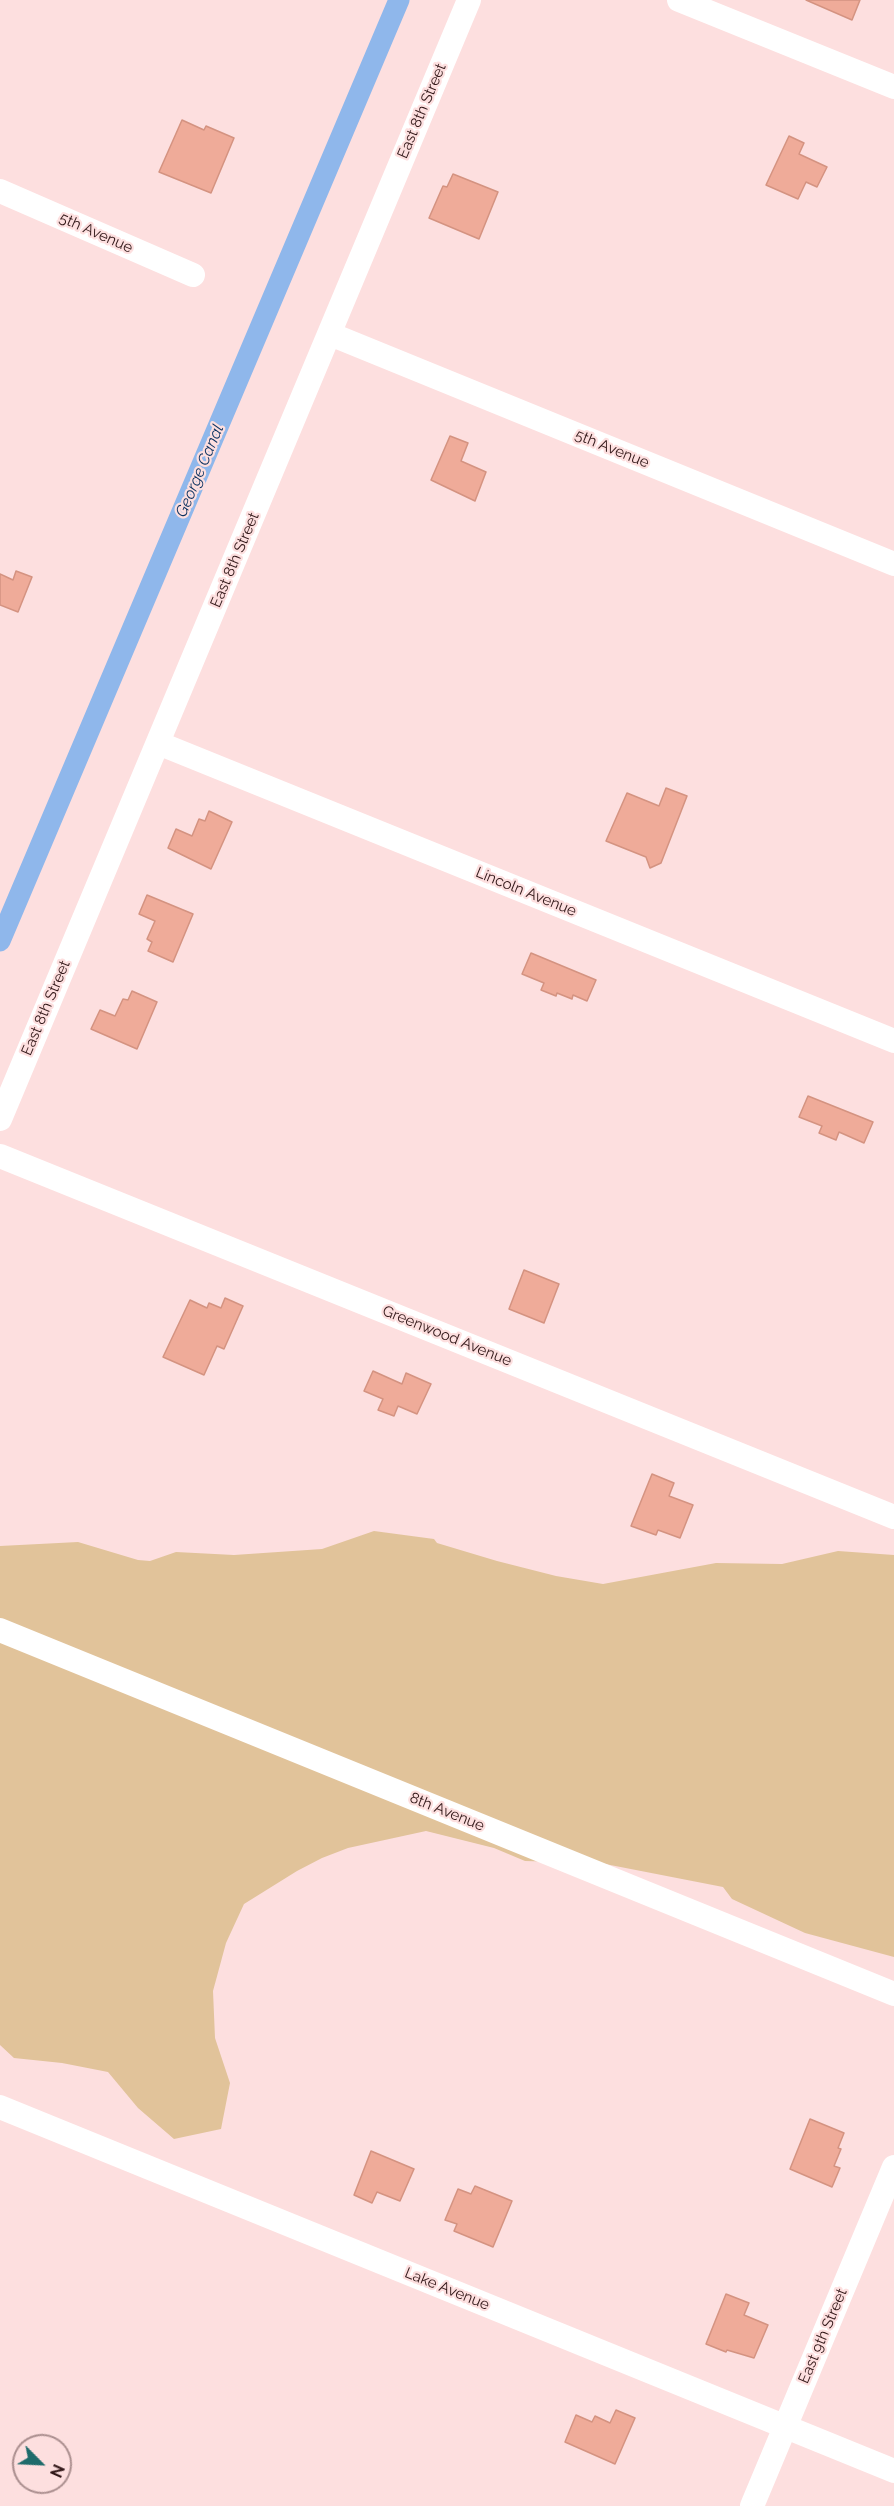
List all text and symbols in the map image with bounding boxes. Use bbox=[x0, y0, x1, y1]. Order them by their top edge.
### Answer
street label: East 8th Street bbox=[394, 61, 450, 161]
street label: 5th Avenue bbox=[57, 209, 135, 257]
water label: George Canal bbox=[172, 422, 228, 520]
street label: 5th Avenue bbox=[572, 426, 652, 472]
street label: East 8th Street bbox=[207, 510, 263, 610]
street label: Lincoln Avenue bbox=[473, 864, 579, 920]
street label: East 8th Street bbox=[18, 958, 74, 1058]
street label: Greenwood Avenue bbox=[380, 1302, 514, 1370]
street label: 8th Avenue bbox=[407, 1789, 487, 1835]
street label: Lake Avenue bbox=[402, 2264, 492, 2314]
street label: East 9th Street bbox=[795, 2286, 851, 2386]
north arrow bbox=[12, 2434, 72, 2494]
text: N bbox=[46, 2461, 68, 2480]

